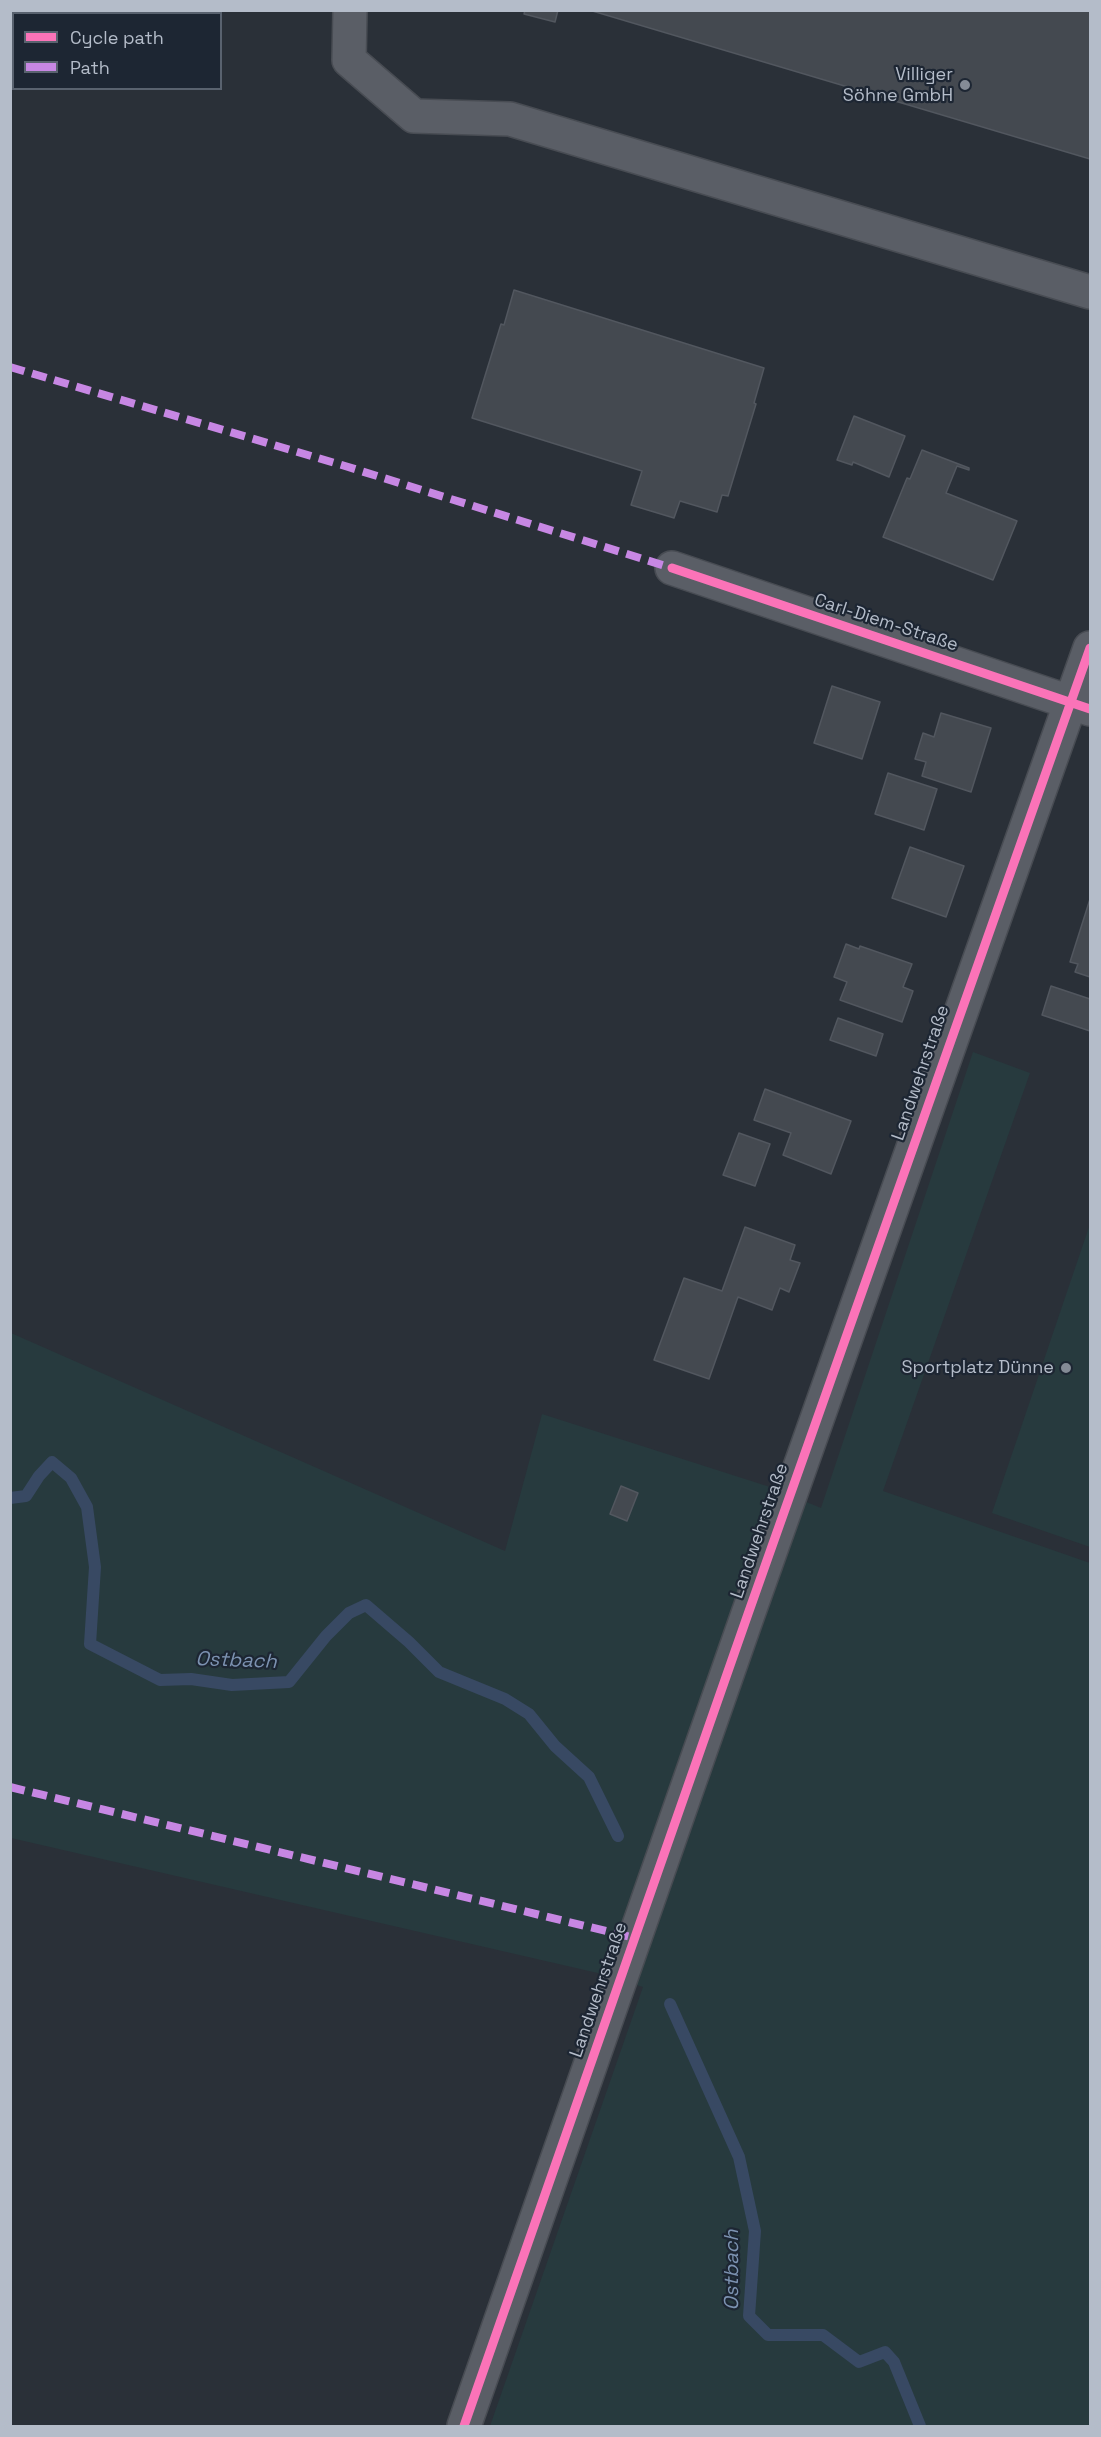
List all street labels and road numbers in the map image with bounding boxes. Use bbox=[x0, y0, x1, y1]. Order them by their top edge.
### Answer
street label: Carl-Diem-Straße bbox=[811, 590, 961, 656]
street label: Landwehrstraße bbox=[888, 1002, 954, 1144]
street label: Landwehrstraße bbox=[727, 1460, 793, 1602]
street label: Landwehrstraße bbox=[566, 1919, 632, 2061]

